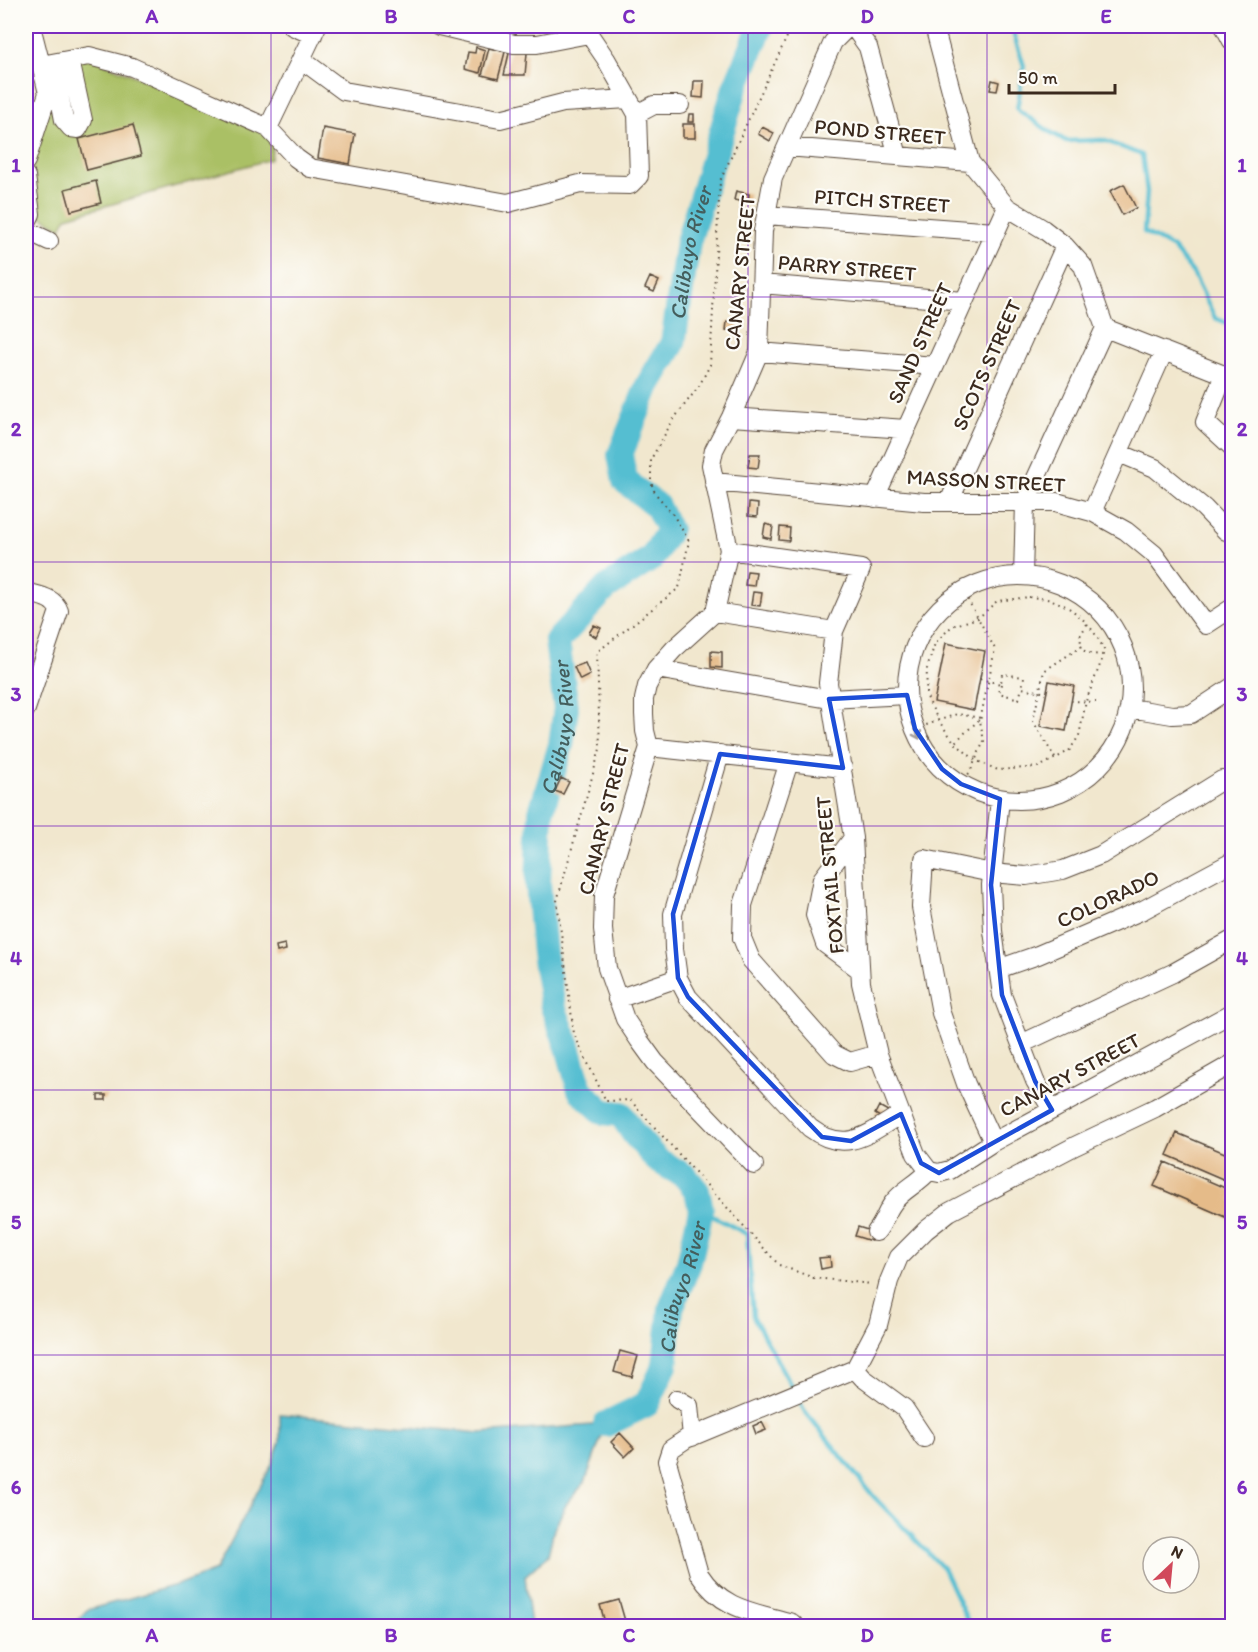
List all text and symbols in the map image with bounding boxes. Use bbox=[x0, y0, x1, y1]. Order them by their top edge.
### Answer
text: A bbox=[145, 4, 159, 28]
text: B bbox=[385, 4, 398, 28]
text: C bbox=[623, 4, 636, 28]
text: D bbox=[860, 4, 874, 28]
text: E bbox=[1100, 4, 1112, 28]
scale bar bbox=[1009, 57, 1116, 95]
text: 50 m bbox=[1018, 67, 1058, 89]
street label: POND STREET bbox=[813, 113, 947, 150]
text: 1 bbox=[11, 153, 21, 177]
text: 1 bbox=[1237, 153, 1247, 177]
water label: Calibuyo River bbox=[664, 181, 719, 322]
street label: PITCH STREET bbox=[813, 183, 951, 218]
street label: CANARY STREET bbox=[719, 194, 760, 352]
street label: PARRY STREET bbox=[777, 249, 917, 286]
street label: SAND STREET bbox=[882, 278, 957, 407]
street label: SCOTS STREET bbox=[947, 295, 1027, 434]
text: 2 bbox=[11, 417, 22, 441]
text: 2 bbox=[1237, 417, 1248, 441]
street label: MASSON STREET bbox=[906, 464, 1066, 497]
water label: Calibuyo River bbox=[534, 657, 580, 798]
text: 3 bbox=[11, 682, 22, 706]
text: 3 bbox=[1237, 682, 1248, 706]
one-way arrow bbox=[911, 721, 923, 739]
street label: CANARY STREET bbox=[573, 740, 635, 897]
street label: FOXTAIL STREET bbox=[810, 795, 849, 955]
street label: COLORADO bbox=[1053, 864, 1163, 933]
text: 4 bbox=[10, 946, 22, 970]
text: 4 bbox=[1236, 946, 1248, 970]
street label: CANARY STREET bbox=[995, 1027, 1145, 1122]
text: 5 bbox=[11, 1210, 22, 1234]
text: 5 bbox=[1237, 1210, 1248, 1234]
water label: Calibuyo River bbox=[653, 1217, 712, 1355]
text: 6 bbox=[11, 1475, 22, 1499]
text: 6 bbox=[1237, 1475, 1248, 1499]
north arrow bbox=[1141, 1535, 1201, 1595]
text: N bbox=[1168, 1541, 1186, 1563]
text: A bbox=[145, 1623, 159, 1647]
text: B bbox=[385, 1623, 398, 1647]
text: C bbox=[623, 1623, 636, 1647]
text: D bbox=[860, 1623, 874, 1647]
text: E bbox=[1100, 1623, 1112, 1647]

